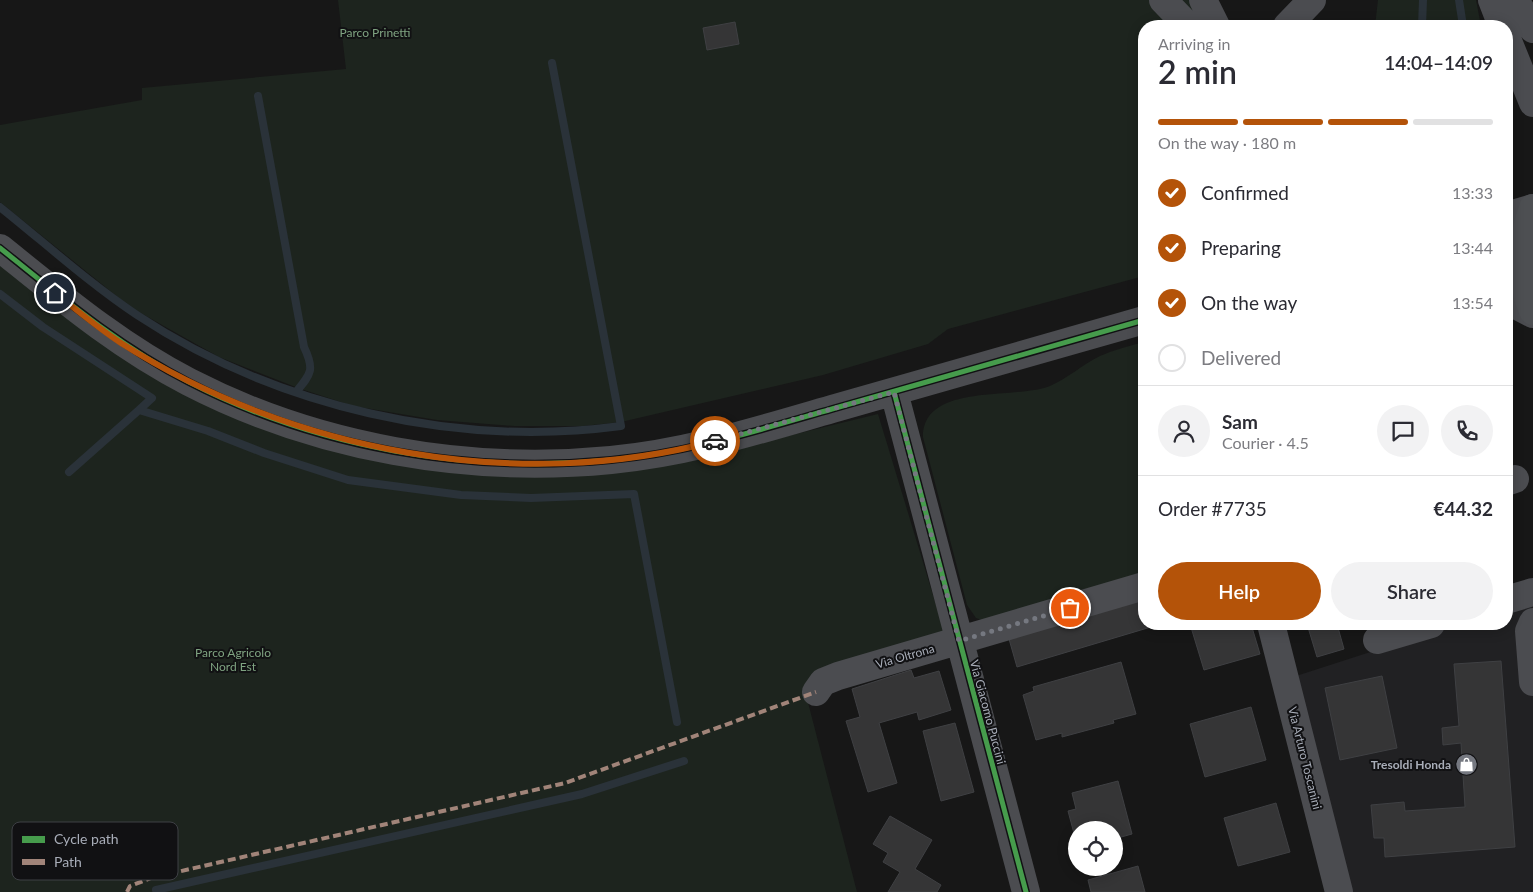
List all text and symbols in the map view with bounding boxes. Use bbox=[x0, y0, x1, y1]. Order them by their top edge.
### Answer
park label: Parco Prinetti bbox=[339, 25, 411, 40]
text: Arriving in bbox=[1158, 34, 1231, 53]
text: 14:04–14:09 bbox=[1384, 51, 1493, 74]
text: 2 min bbox=[1158, 52, 1237, 91]
text: On the way · 180 m bbox=[1158, 133, 1296, 152]
icon: check bbox=[1158, 179, 1186, 207]
text: Confirmed bbox=[1201, 181, 1289, 204]
text: 13:33 bbox=[1452, 183, 1493, 202]
icon: check bbox=[1158, 234, 1186, 262]
text: Preparing bbox=[1201, 236, 1281, 259]
text: 13:44 bbox=[1452, 238, 1493, 257]
pin bbox=[34, 272, 76, 314]
icon: home bbox=[41, 279, 69, 307]
icon: check bbox=[1158, 289, 1186, 317]
text: On the way bbox=[1201, 291, 1297, 314]
text: 13:54 bbox=[1452, 293, 1493, 312]
text: Delivered bbox=[1201, 346, 1281, 369]
button: person bbox=[1158, 405, 1210, 457]
button: chat bbox=[1377, 405, 1429, 457]
button: phone bbox=[1441, 405, 1493, 457]
text: Sam bbox=[1222, 410, 1258, 433]
courier bbox=[690, 416, 740, 466]
icon: car bbox=[701, 427, 729, 455]
text: Courier · 4.5 bbox=[1222, 433, 1309, 452]
text: Order #7735 bbox=[1158, 497, 1267, 520]
text: €44.32 bbox=[1433, 497, 1493, 520]
button: Help bbox=[1158, 562, 1321, 620]
button: Share bbox=[1331, 562, 1493, 620]
pin bbox=[1049, 587, 1091, 629]
icon: bag bbox=[1056, 594, 1084, 622]
street label: Via Oltrona bbox=[874, 640, 936, 672]
park label: Parco Agricolo Nord Est bbox=[195, 645, 271, 674]
street label: Via Giacomo Puccini bbox=[967, 658, 1009, 766]
street label: Via Arturo Toscanini bbox=[1285, 705, 1325, 811]
shop icon: Tresoldi Honda bbox=[1455, 752, 1479, 776]
place label: Tresoldi Honda bbox=[1371, 757, 1451, 772]
map controls bbox=[1068, 821, 1123, 876]
button: locate bbox=[1068, 821, 1123, 876]
legend bbox=[12, 822, 178, 880]
text: Cycle path bbox=[54, 830, 119, 847]
text: Path bbox=[54, 853, 82, 870]

